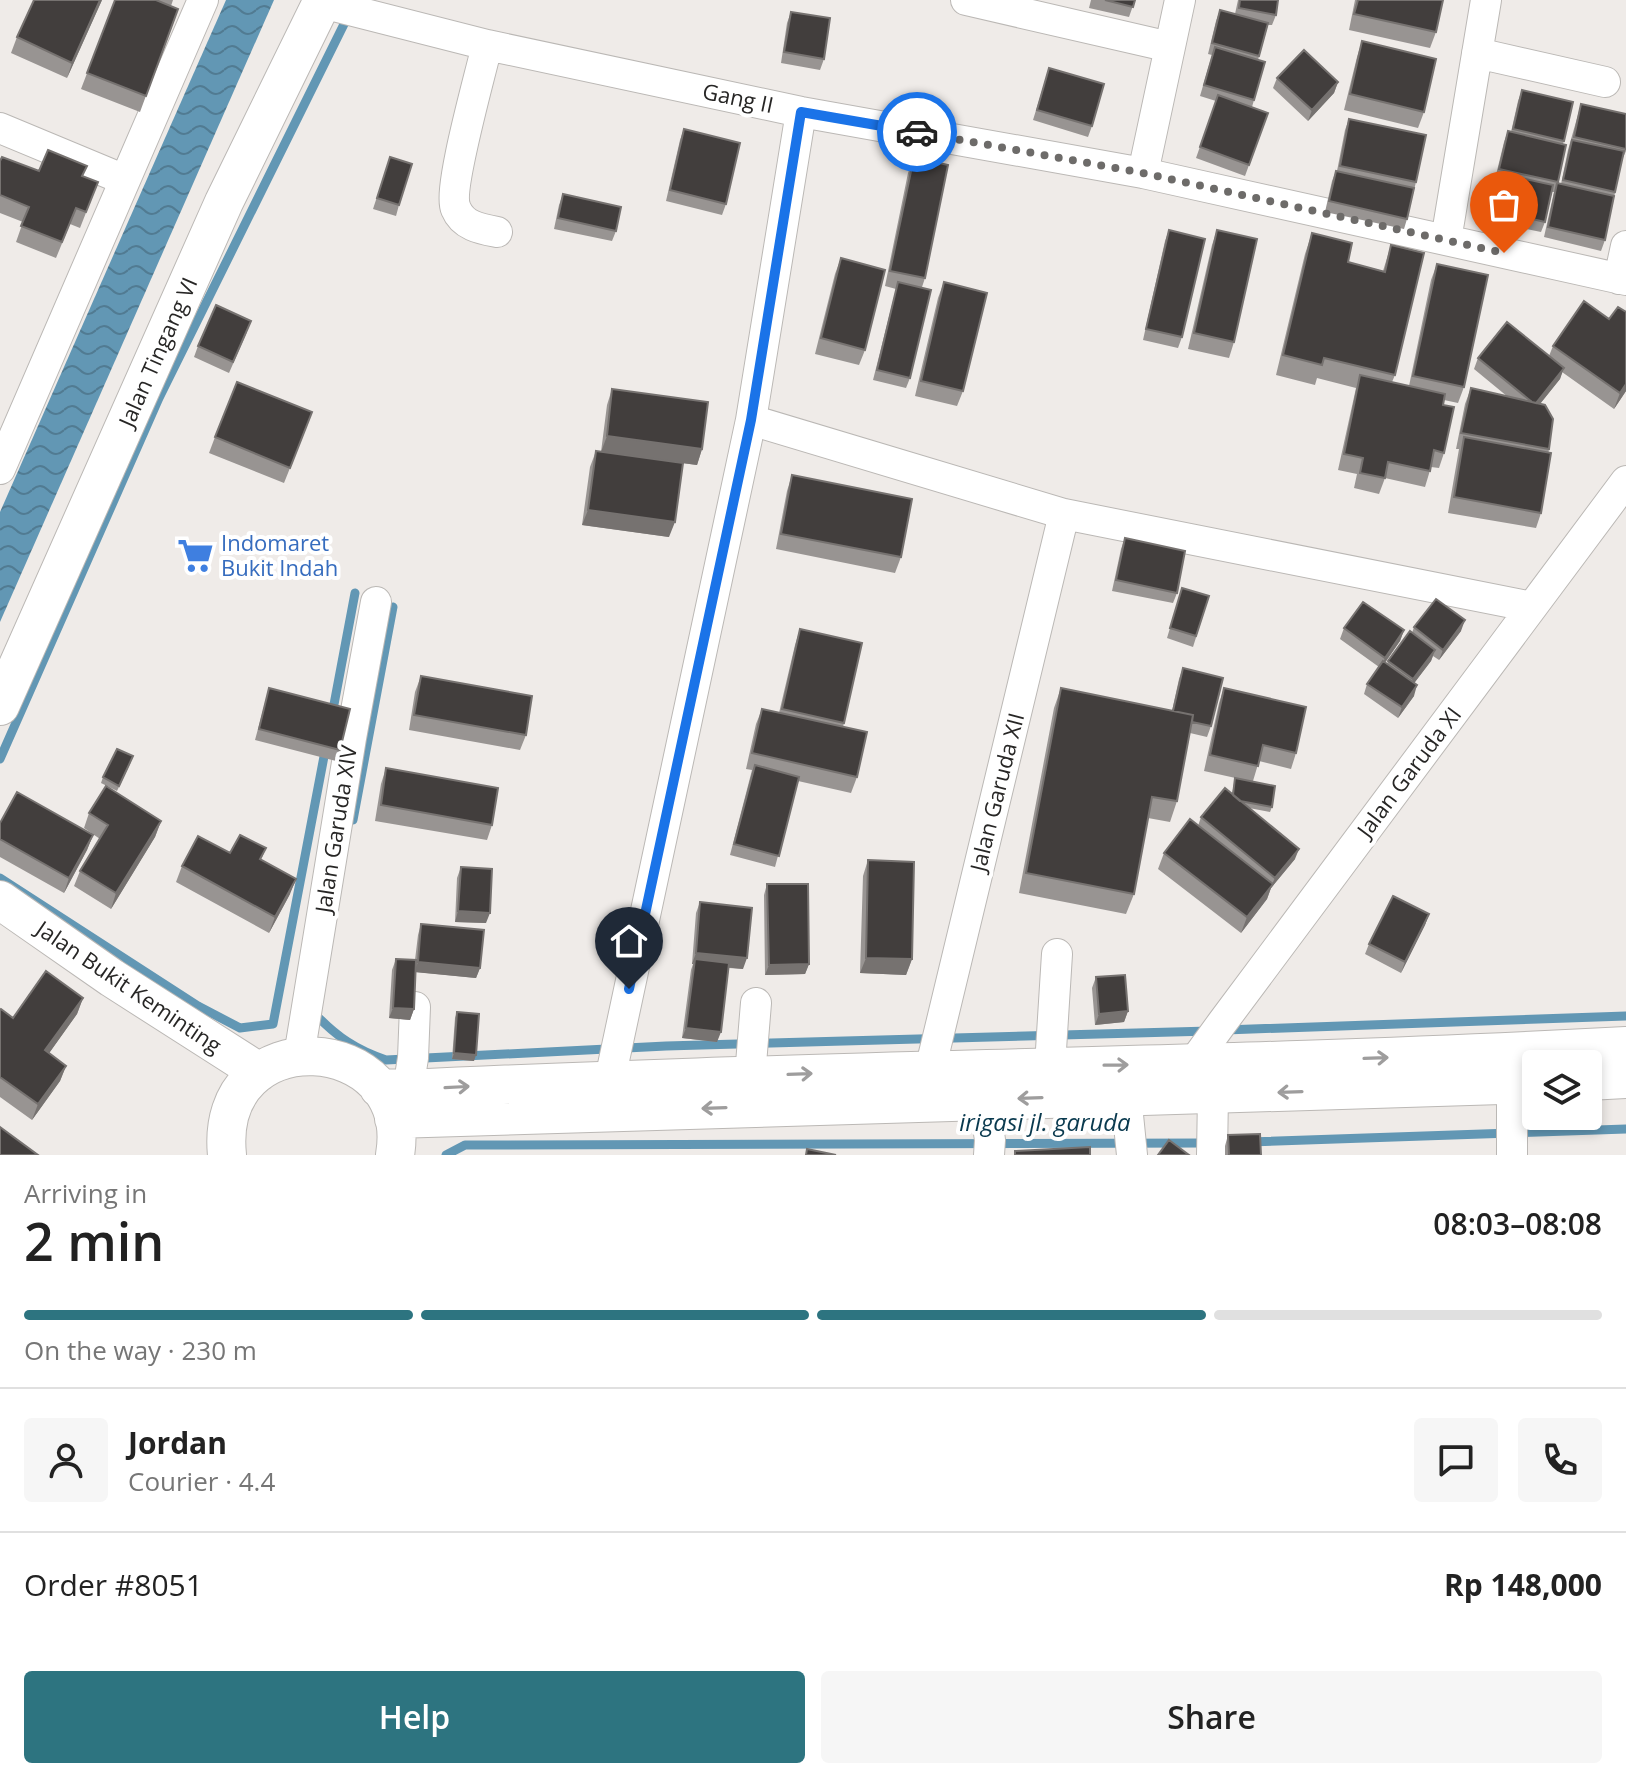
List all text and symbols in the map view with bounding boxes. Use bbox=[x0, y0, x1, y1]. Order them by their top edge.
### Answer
street label: Gang II bbox=[700, 75, 776, 119]
courier bbox=[877, 92, 957, 172]
icon: car bbox=[895, 110, 939, 154]
pin bbox=[1470, 171, 1538, 253]
icon: bag bbox=[1482, 183, 1526, 227]
street label: Jalan Tingang VI bbox=[110, 272, 204, 433]
place label: Indomaret Bukit Indah bbox=[221, 527, 338, 582]
supermarket icon: Indomaret Bukit Indah bbox=[176, 537, 214, 575]
street label: Jalan Garuda XI bbox=[1348, 700, 1467, 844]
street label: Jalan Garuda XII bbox=[961, 709, 1030, 876]
street label: Jalan Garuda XIV bbox=[307, 742, 363, 917]
pin bbox=[595, 907, 663, 989]
street label: Jalan Bukit Keminting bbox=[29, 912, 228, 1059]
icon: home bbox=[607, 919, 651, 963]
one-way arrow bbox=[1362, 1050, 1389, 1065]
map controls bbox=[1522, 1050, 1602, 1130]
button: layers bbox=[1522, 1050, 1602, 1130]
one-way arrow bbox=[1102, 1057, 1129, 1072]
one-way arrow bbox=[786, 1067, 813, 1082]
one-way arrow bbox=[443, 1079, 469, 1094]
one-way arrow bbox=[1277, 1084, 1304, 1099]
one-way arrow bbox=[1017, 1090, 1044, 1105]
one-way arrow bbox=[701, 1100, 728, 1116]
water label: irigasi jl. garuda bbox=[959, 1105, 1131, 1138]
text: Arriving in bbox=[24, 1175, 147, 1211]
text: 08:03–08:08 bbox=[1433, 1203, 1602, 1244]
text: 2 min bbox=[24, 1205, 164, 1276]
text: On the way · 230 m bbox=[24, 1332, 257, 1368]
button: person bbox=[24, 1418, 108, 1502]
button: chat bbox=[1414, 1418, 1498, 1502]
button: phone bbox=[1518, 1418, 1602, 1502]
text: Jordan bbox=[128, 1422, 227, 1463]
text: Courier · 4.4 bbox=[128, 1463, 275, 1499]
text: Order #8051 bbox=[24, 1564, 203, 1605]
text: Rp 148,000 bbox=[1444, 1564, 1602, 1605]
button: Help bbox=[24, 1671, 805, 1763]
button: Share bbox=[821, 1671, 1602, 1763]

